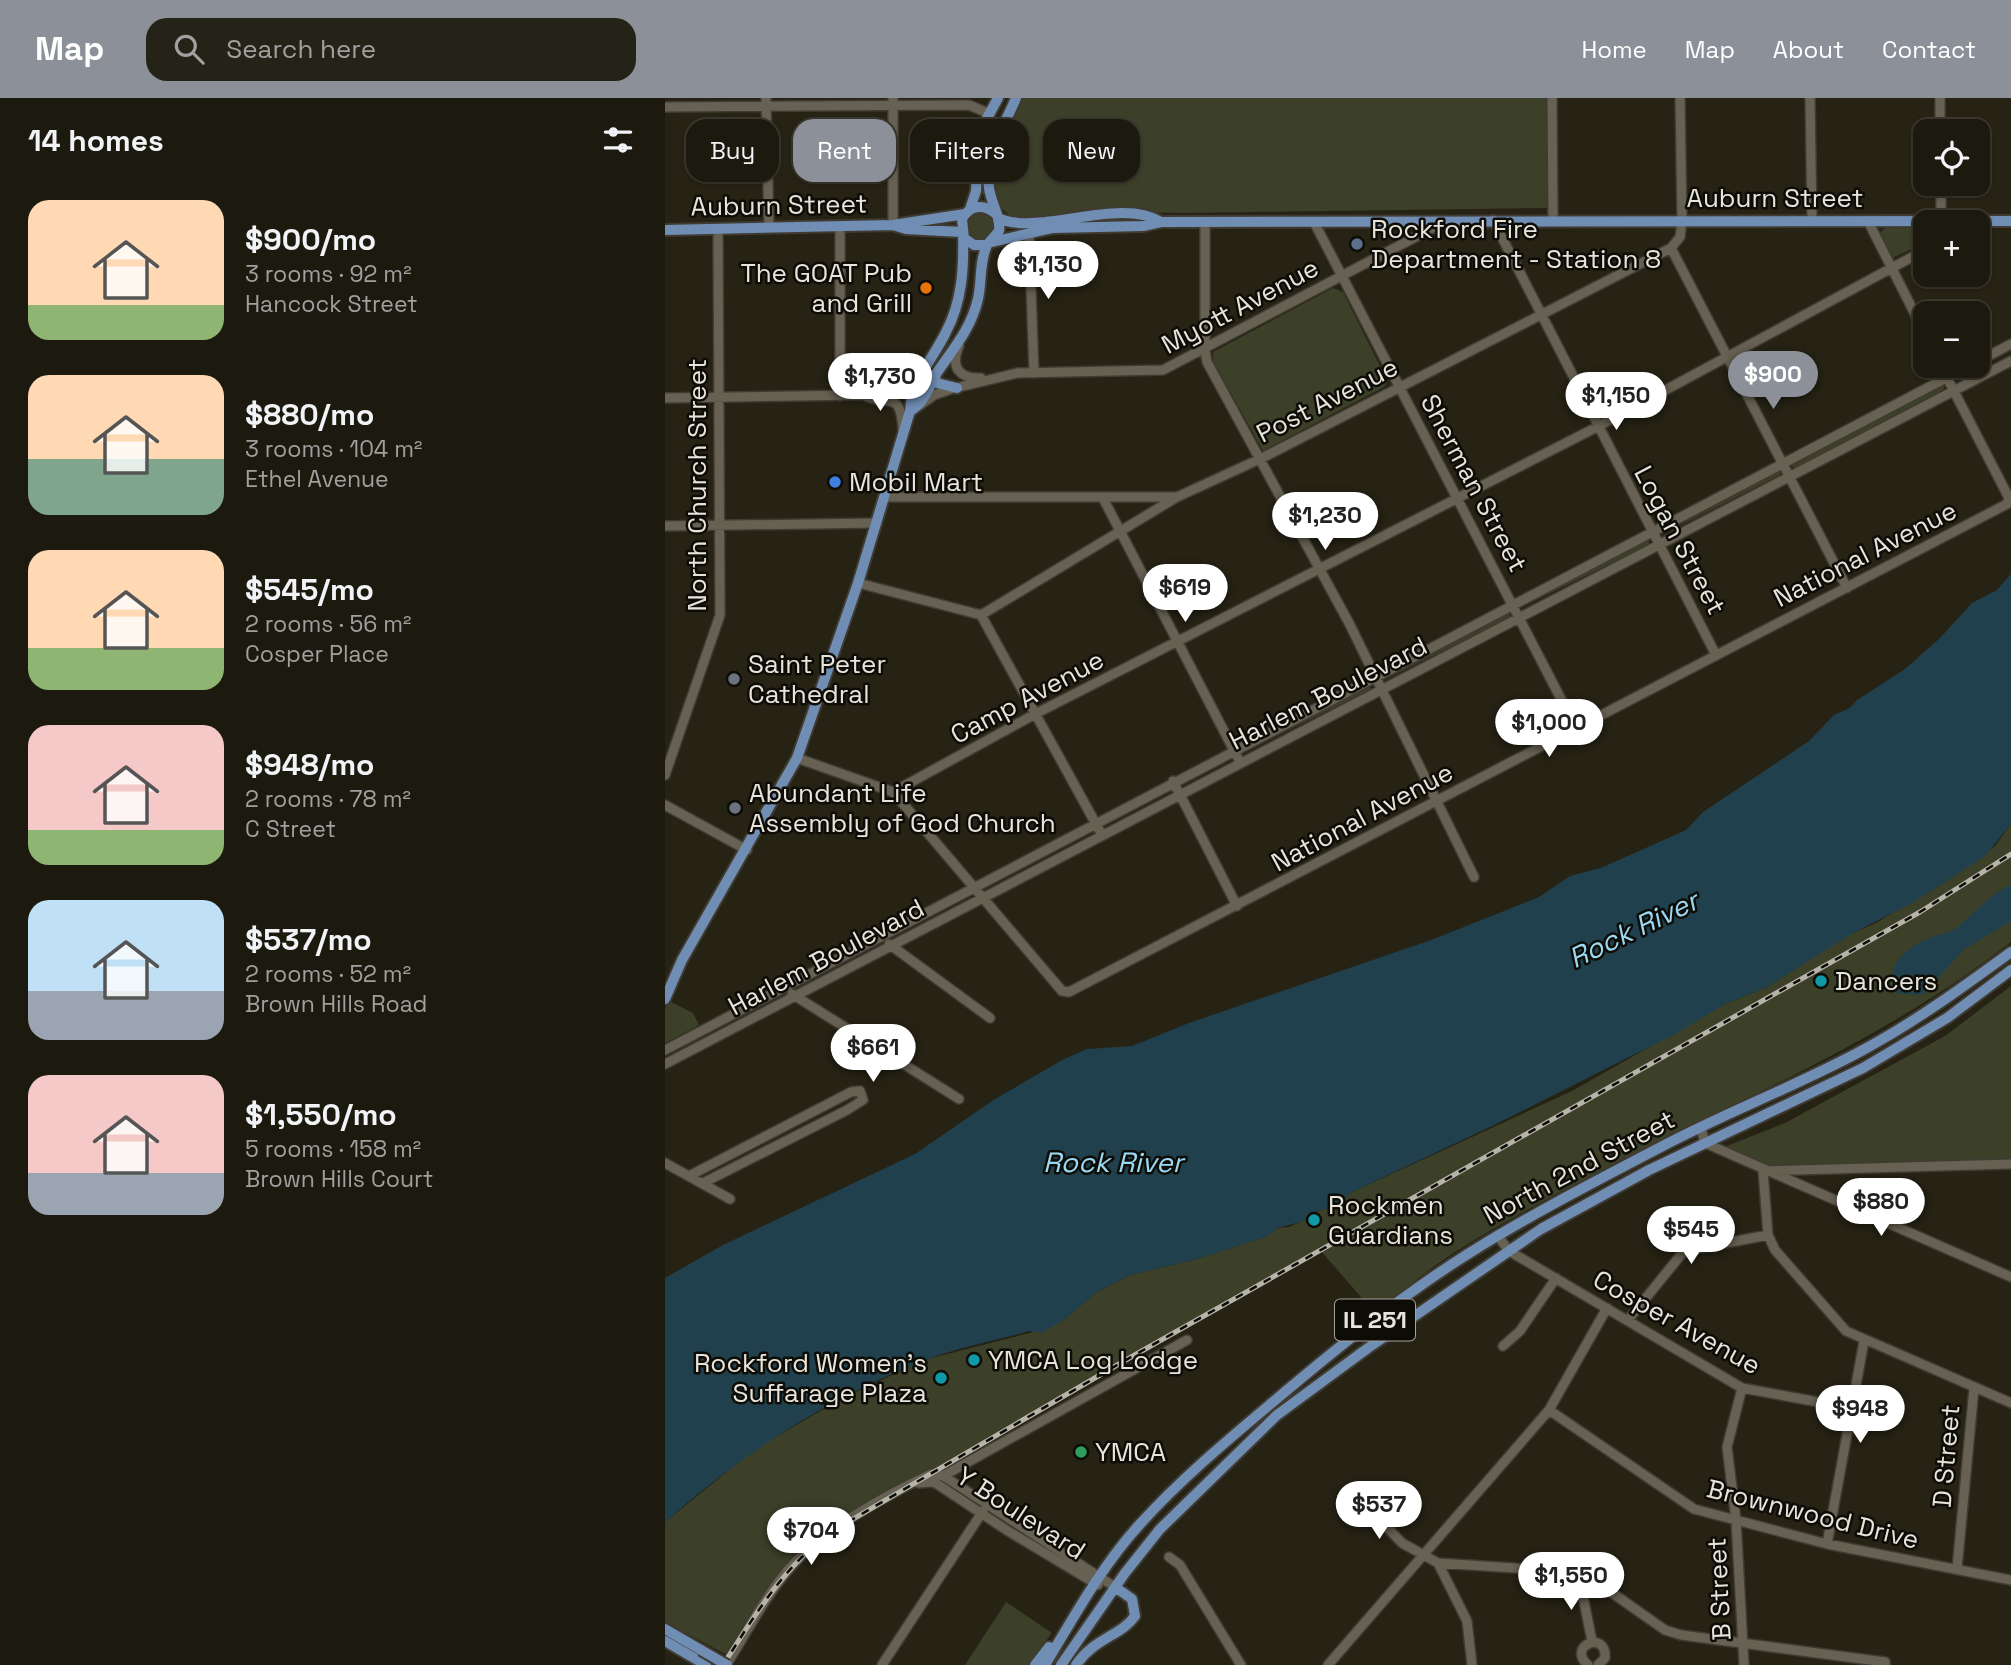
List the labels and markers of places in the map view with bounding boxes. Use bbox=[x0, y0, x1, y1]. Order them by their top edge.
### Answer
place label: Rockford Fire Department - Station 8 bbox=[1371, 212, 1661, 276]
marker: Rockford Fire Department - Station 8 bbox=[1349, 236, 1365, 252]
pin: $1,130 bbox=[991, 242, 1105, 301]
place label: The GOAT Pub and Grill bbox=[740, 256, 912, 320]
marker: The GOAT Pub and Grill bbox=[918, 280, 934, 296]
pin: $900 bbox=[1732, 352, 1814, 411]
pin: $1,730 bbox=[823, 354, 937, 413]
pin: $1,150 bbox=[1559, 372, 1673, 432]
place label: Mobil Mart bbox=[849, 465, 983, 499]
marker: Mobil Mart bbox=[827, 474, 843, 490]
pin: $1,230 bbox=[1268, 492, 1382, 552]
pin: $619 bbox=[1144, 564, 1226, 624]
place label: Saint Peter Cathedral bbox=[748, 647, 886, 711]
marker: Saint Peter Cathedral bbox=[726, 671, 742, 687]
pin: $1,000 bbox=[1492, 700, 1606, 759]
place label: Abundant Life Assembly of God Church bbox=[749, 776, 1056, 840]
marker: Abundant Life Assembly of God Church bbox=[727, 800, 743, 816]
place label: Dancers bbox=[1835, 964, 1937, 998]
marker: Dancers bbox=[1813, 973, 1829, 989]
pin: $661 bbox=[832, 1024, 914, 1084]
pin: $880 bbox=[1840, 1178, 1922, 1238]
place label: Rockmen Guardians bbox=[1328, 1188, 1453, 1252]
pin: $545 bbox=[1650, 1206, 1732, 1266]
marker: Rockmen Guardians bbox=[1306, 1212, 1322, 1228]
place label: YMCA Log Lodge bbox=[988, 1343, 1198, 1377]
place label: Rockford Women's Suffarage Plaza bbox=[694, 1346, 927, 1410]
marker: YMCA Log Lodge bbox=[966, 1352, 982, 1368]
marker: Rockford Women's Suffarage Plaza bbox=[933, 1370, 949, 1386]
pin: $948 bbox=[1819, 1386, 1901, 1445]
place label: YMCA bbox=[1095, 1435, 1166, 1469]
marker: YMCA bbox=[1073, 1444, 1089, 1460]
pin: $537 bbox=[1338, 1482, 1420, 1541]
pin: $704 bbox=[770, 1508, 852, 1567]
pin: $1,550 bbox=[1514, 1552, 1628, 1612]

